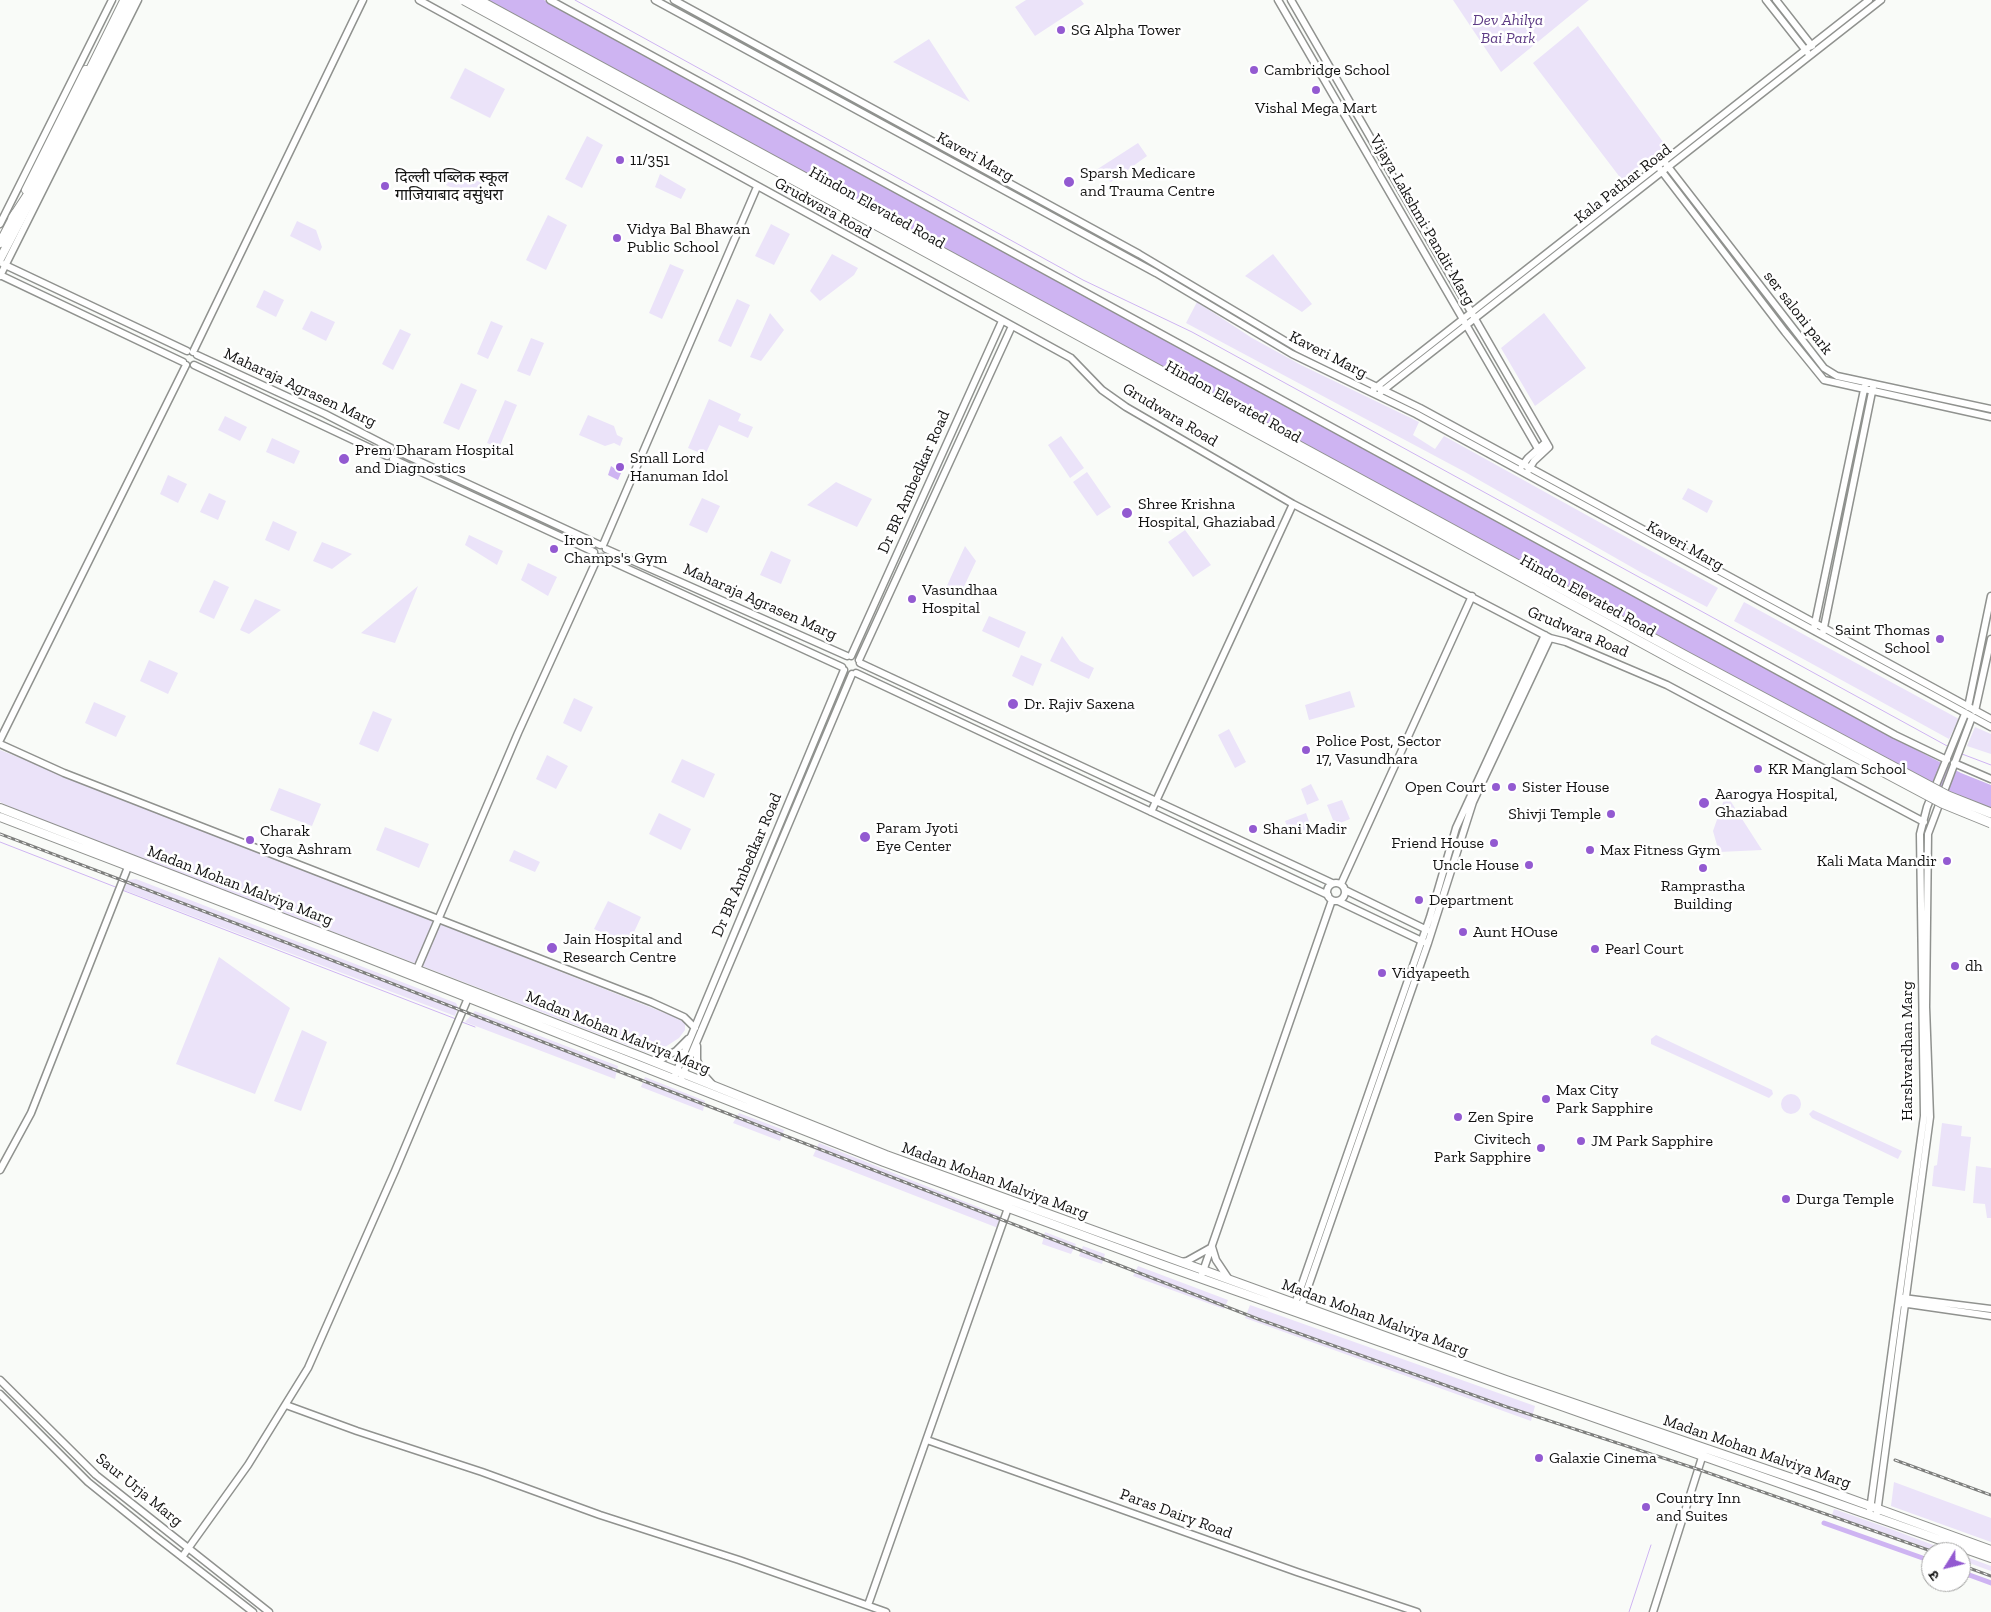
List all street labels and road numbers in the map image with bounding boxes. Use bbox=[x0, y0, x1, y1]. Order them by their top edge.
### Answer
street label: Kaveri Marg bbox=[933, 128, 1017, 186]
street label: Vijaya Lakshmi Pandit Marg bbox=[1365, 131, 1479, 309]
street label: Kala Pathar Road bbox=[1571, 140, 1675, 228]
street label: Hindon Elevated Road bbox=[806, 163, 948, 253]
street label: Grudwara Road bbox=[771, 173, 875, 243]
street label: ser saloni park bbox=[1759, 267, 1837, 359]
street label: Kaveri Marg bbox=[1286, 327, 1370, 383]
street label: Maharaja Agrasen Marg bbox=[221, 344, 379, 432]
street label: Hindon Elevated Road bbox=[1162, 357, 1304, 447]
street label: Grudwara Road bbox=[1119, 379, 1221, 451]
street label: Dr BR Ambedkar Road bbox=[874, 407, 954, 557]
street label: Kaveri Marg bbox=[1643, 517, 1727, 575]
street label: Hindon Elevated Road bbox=[1517, 551, 1659, 641]
street label: Maharaja Agrasen Marg bbox=[680, 559, 840, 645]
street label: Grudwara Road bbox=[1525, 602, 1631, 662]
street label: Dr BR Ambedkar Road bbox=[708, 790, 786, 940]
street label: Madan Mohan Malviya Marg bbox=[144, 842, 336, 930]
street label: Harshvardhan Marg bbox=[1897, 981, 1917, 1121]
street label: Madan Mohan Malviya Marg bbox=[523, 987, 713, 1079]
street label: Madan Mohan Malviya Marg bbox=[899, 1138, 1091, 1224]
street label: Madan Mohan Malviya Marg bbox=[1279, 1275, 1471, 1361]
street label: Madan Mohan Malviya Marg bbox=[1661, 1411, 1853, 1493]
street label: Saur Urja Marg bbox=[92, 1449, 186, 1531]
street label: Paras Dairy Road bbox=[1117, 1485, 1235, 1543]

